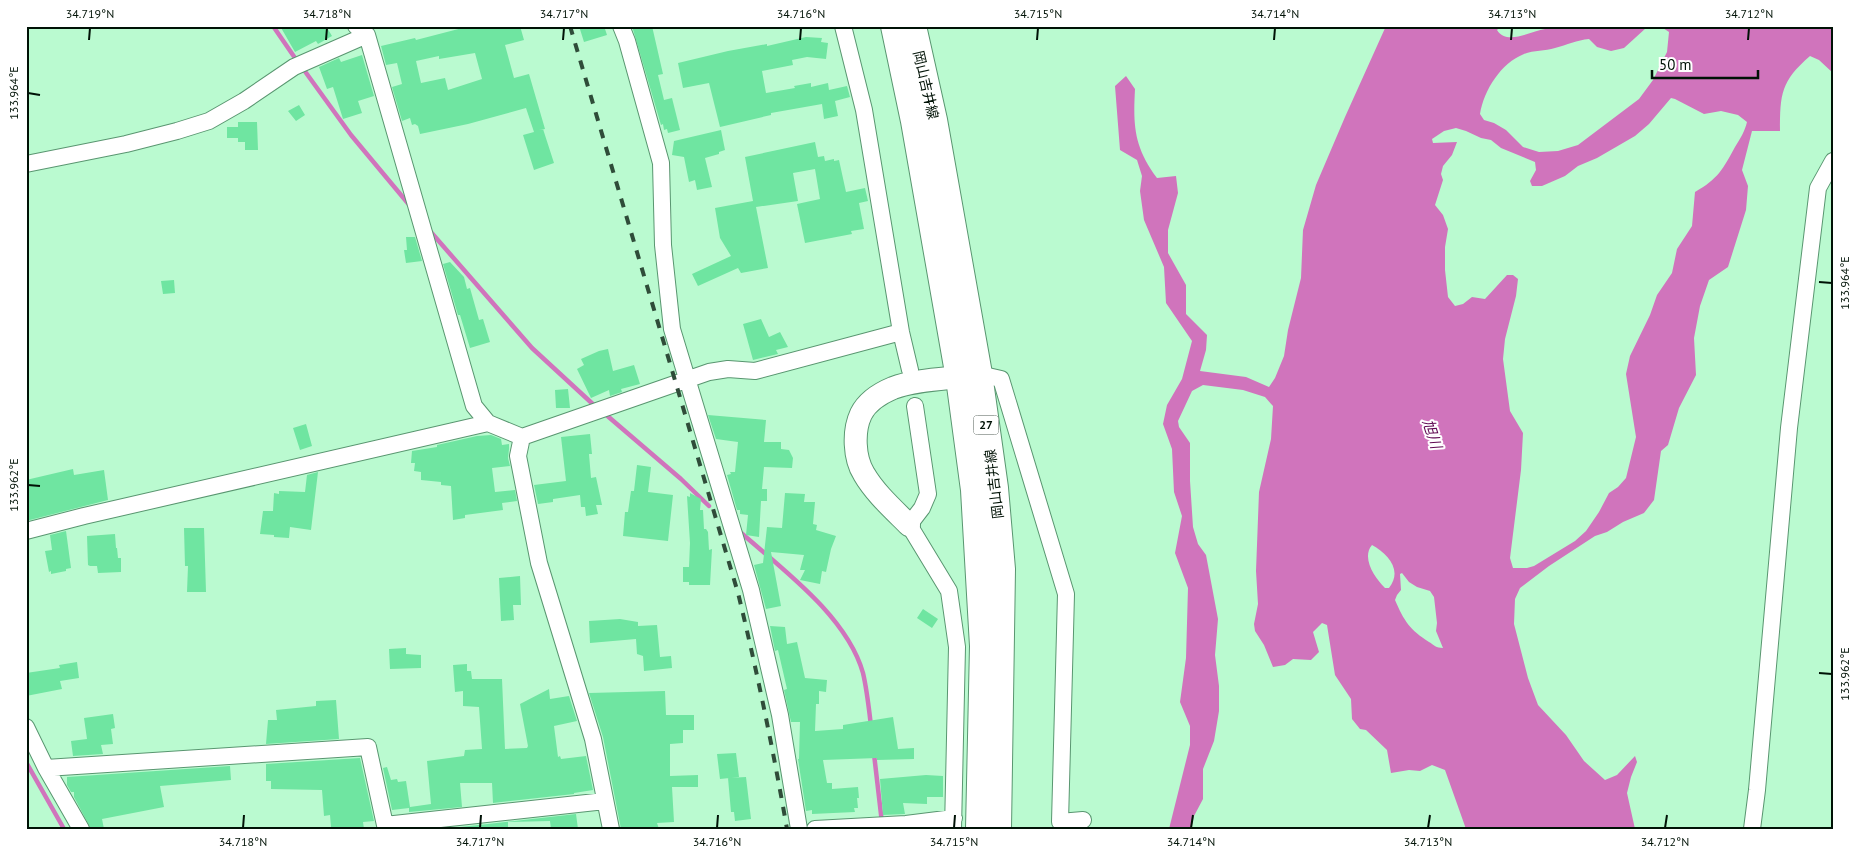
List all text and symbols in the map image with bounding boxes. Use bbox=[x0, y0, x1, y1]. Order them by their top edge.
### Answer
text: 34.719°N bbox=[66, 6, 114, 21]
text: 34.718°N bbox=[303, 6, 351, 21]
text: 34.717°N bbox=[540, 6, 588, 21]
text: 34.716°N bbox=[777, 6, 825, 21]
text: 34.715°N bbox=[1014, 6, 1062, 21]
text: 34.714°N bbox=[1251, 6, 1299, 21]
text: 34.713°N bbox=[1488, 6, 1536, 21]
text: 34.712°N bbox=[1725, 6, 1773, 21]
scale bar bbox=[1652, 48, 1758, 80]
street label: 岡山吉井線 bbox=[909, 49, 943, 121]
text: 50 m bbox=[1659, 55, 1692, 74]
text: 133.964°E bbox=[6, 66, 21, 120]
text: 133.964°E bbox=[1837, 256, 1852, 310]
road number: 27 bbox=[974, 416, 998, 434]
water label: 旭川 bbox=[1419, 417, 1447, 453]
street label: 岡山吉井線 bbox=[981, 448, 1007, 520]
text: 133.962°E bbox=[6, 458, 21, 512]
text: 133.962°E bbox=[1837, 647, 1852, 701]
text: 34.718°N bbox=[219, 834, 267, 849]
text: 34.717°N bbox=[456, 834, 504, 849]
text: 34.716°N bbox=[693, 834, 741, 849]
text: 34.715°N bbox=[930, 834, 978, 849]
text: 34.714°N bbox=[1167, 834, 1215, 849]
text: 34.713°N bbox=[1404, 834, 1452, 849]
text: 34.712°N bbox=[1641, 834, 1689, 849]

